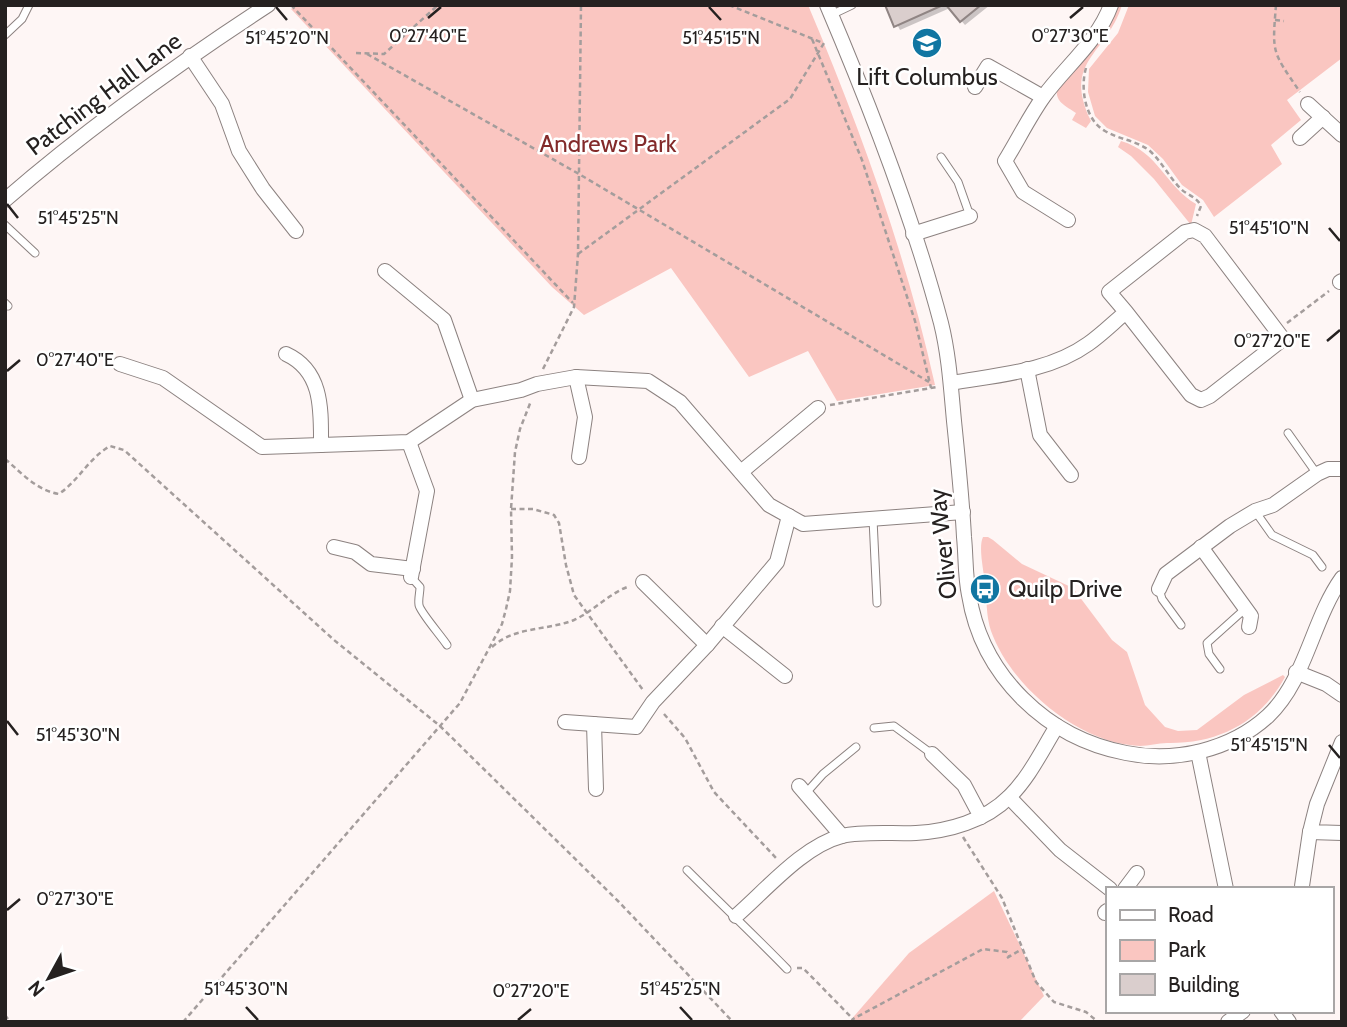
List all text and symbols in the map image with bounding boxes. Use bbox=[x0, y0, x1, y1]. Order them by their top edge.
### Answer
text: 0°27'40"E bbox=[389, 25, 467, 47]
text: 0°27'30"E bbox=[1031, 25, 1109, 47]
street label: Patching Hall Lane bbox=[20, 26, 187, 161]
school or university icon: Lift Columbus bbox=[910, 26, 944, 60]
text: 51°45'20"N bbox=[245, 27, 329, 49]
text: 51°45'15"N bbox=[682, 27, 760, 49]
place label: Lift Columbus bbox=[856, 62, 998, 91]
park label: Andrews Park bbox=[539, 129, 677, 158]
text: 51°45'25"N bbox=[37, 207, 119, 229]
text: 51°45'10"N bbox=[1229, 217, 1309, 239]
text: 0°27'20"E bbox=[1233, 330, 1311, 352]
text: 0°27'40"E bbox=[36, 349, 114, 371]
street label: Oliver Way bbox=[922, 487, 963, 601]
bus stop icon: Quilp Drive bbox=[968, 572, 1002, 606]
place label: Quilp Drive bbox=[1008, 574, 1122, 603]
text: 51°45'30"N bbox=[36, 724, 120, 746]
text: 51°45'15"N bbox=[1230, 734, 1308, 756]
legend bbox=[1106, 887, 1333, 1013]
text: 0°27'30"E bbox=[36, 888, 114, 910]
text: Road bbox=[1168, 902, 1214, 927]
text: Park bbox=[1168, 937, 1206, 962]
north arrow bbox=[14, 943, 84, 1013]
text: Building bbox=[1168, 972, 1240, 997]
text: N bbox=[23, 976, 49, 1001]
text: 51°45'30"N bbox=[204, 978, 288, 1000]
text: 51°45'25"N bbox=[639, 978, 721, 1000]
text: 0°27'20"E bbox=[492, 980, 570, 1002]

